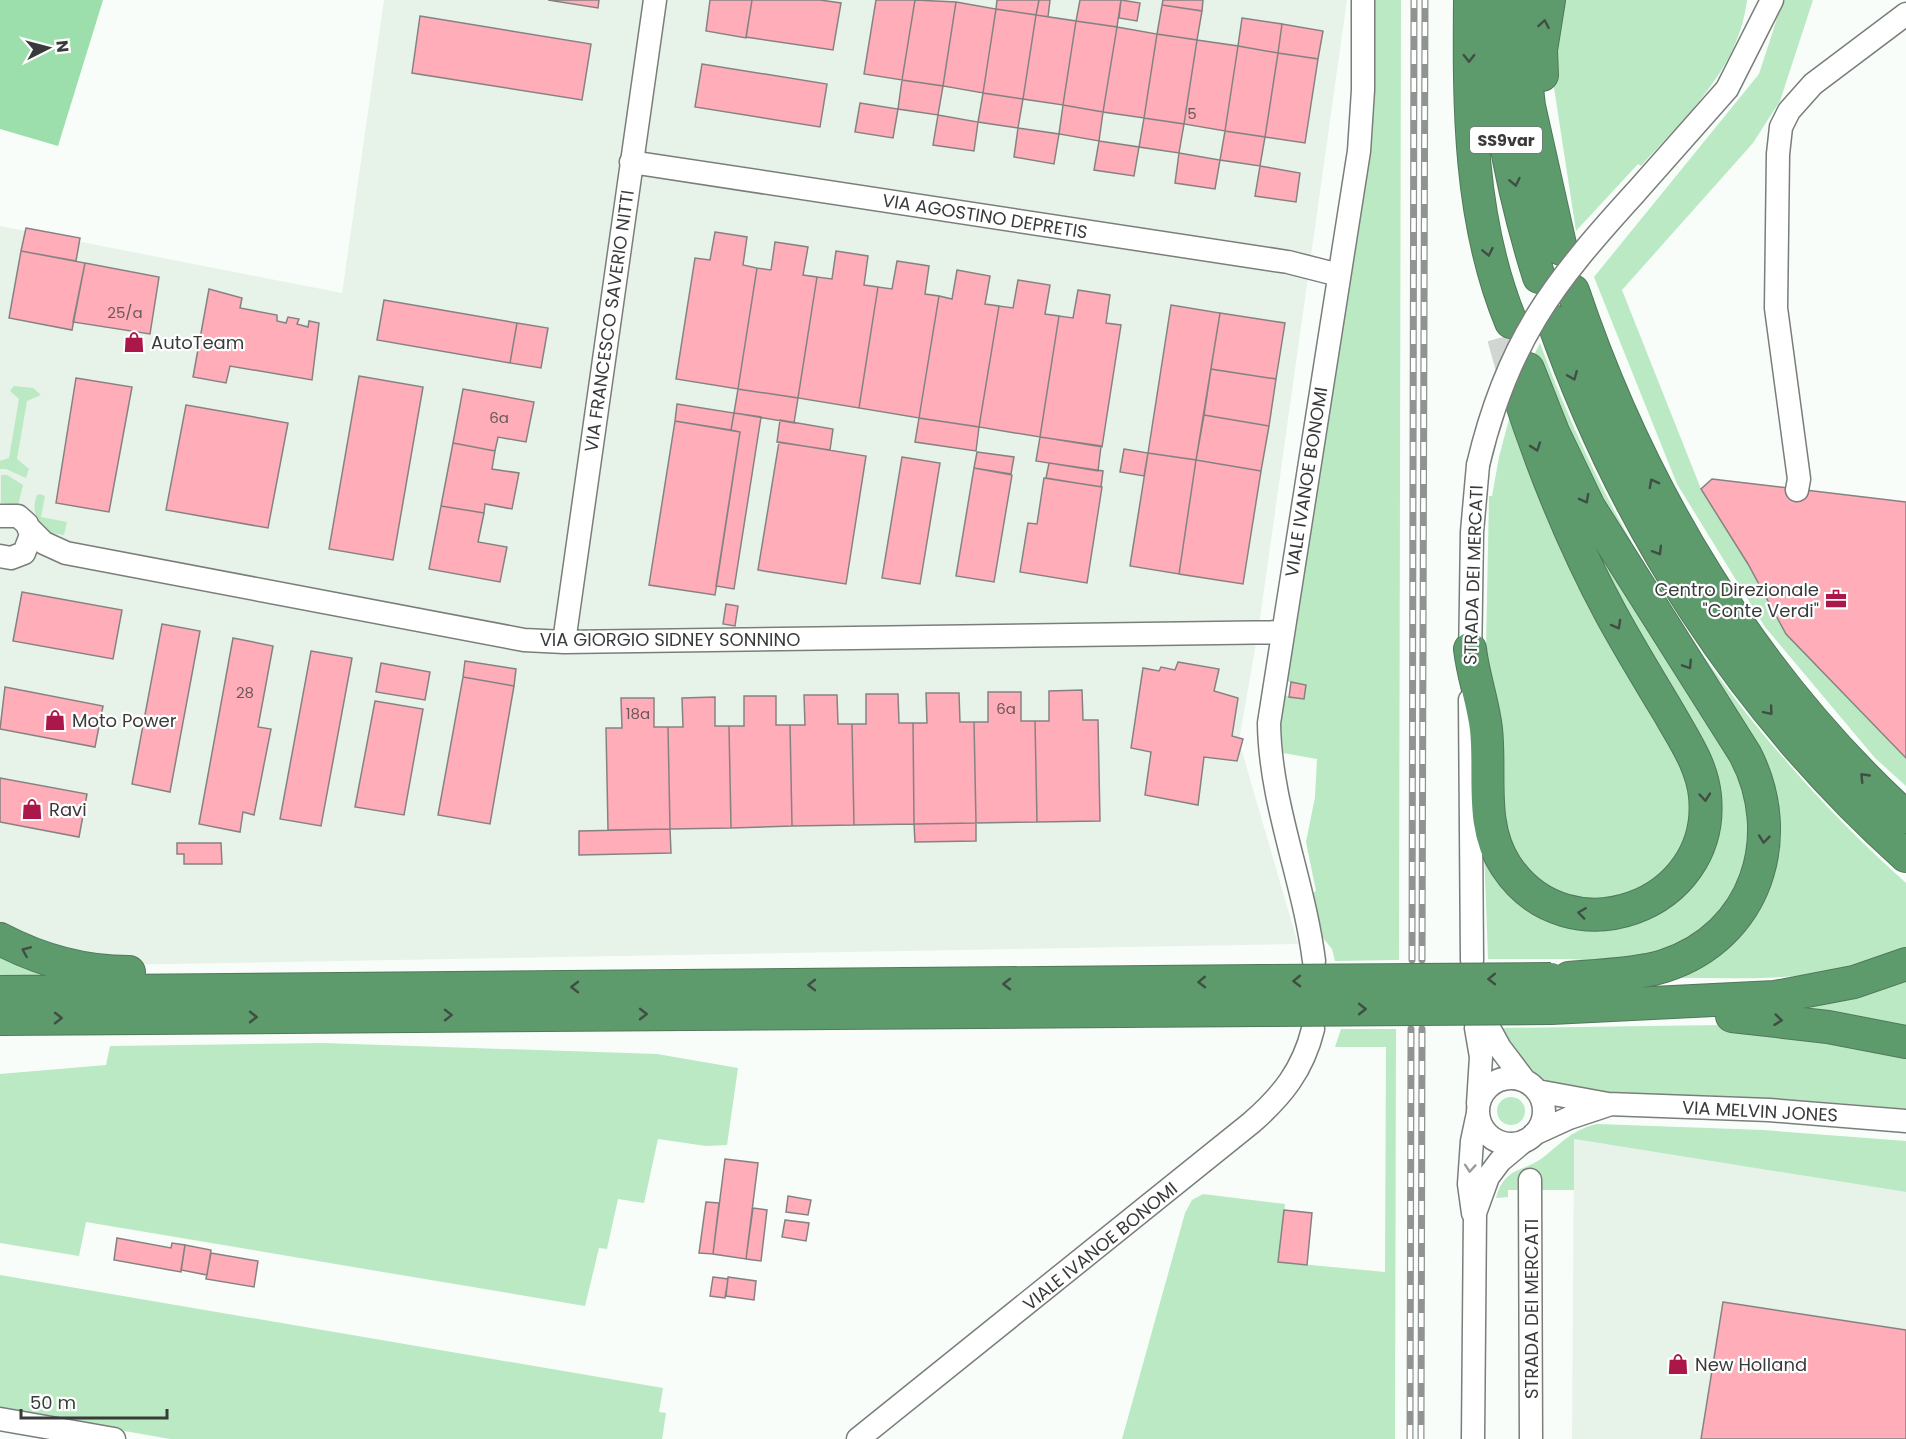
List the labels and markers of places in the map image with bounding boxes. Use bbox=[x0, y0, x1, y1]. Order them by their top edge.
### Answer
shop icon: AutoTeam bbox=[122, 330, 146, 354]
place label: AutoTeam bbox=[151, 330, 244, 355]
place label: Centro Direzionale "Conte Verdi" bbox=[1654, 577, 1819, 623]
office icon: Centro Direzionale "Conte Verdi" bbox=[1824, 587, 1848, 611]
shop icon: Moto Power bbox=[43, 708, 67, 732]
place label: Moto Power bbox=[72, 708, 177, 733]
shop icon: Ravi bbox=[20, 797, 44, 821]
place label: Ravi bbox=[49, 797, 87, 822]
shop icon: New Holland bbox=[1666, 1352, 1690, 1376]
place label: New Holland bbox=[1695, 1352, 1807, 1377]

